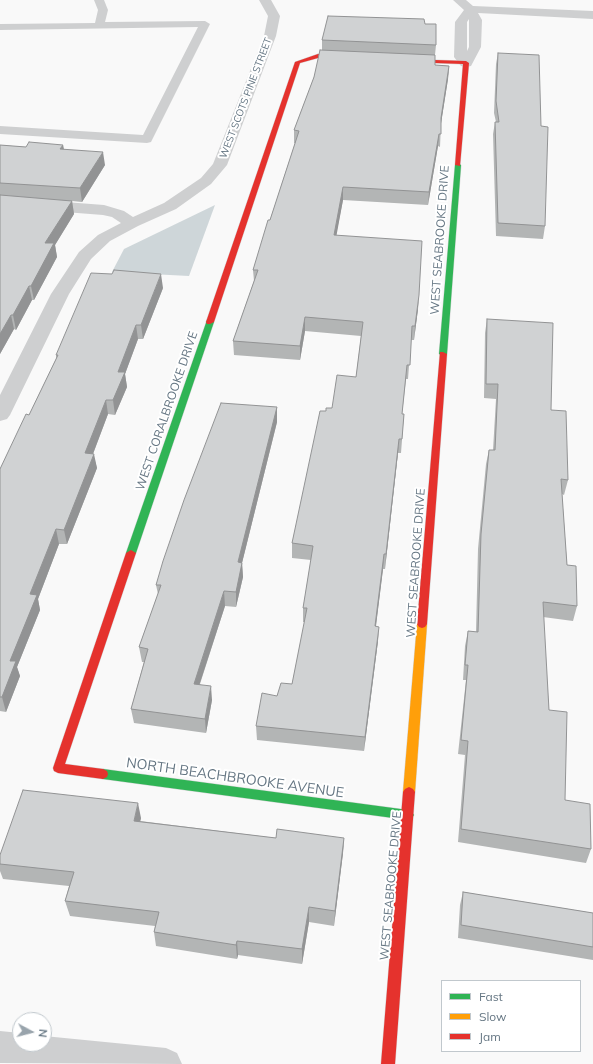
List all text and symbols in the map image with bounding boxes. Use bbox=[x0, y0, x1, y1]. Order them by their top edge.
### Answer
street label: WEST SCOTS PINE STREET bbox=[217, 36, 275, 160]
street label: WEST SEABROOKE DRIVE bbox=[428, 165, 452, 315]
street label: WEST CORALBROOKE DRIVE bbox=[133, 330, 201, 492]
street label: WEST SEABROOKE DRIVE bbox=[404, 488, 428, 638]
street label: NORTH BEACHBROOKE AVENUE bbox=[125, 754, 345, 802]
street label: WEST SEABROOKE DRIVE bbox=[377, 811, 405, 961]
legend bbox=[441, 980, 581, 1052]
text: Fast bbox=[479, 989, 503, 1004]
text: Slow bbox=[479, 1009, 507, 1024]
north arrow bbox=[12, 1012, 52, 1052]
text: N bbox=[35, 1028, 50, 1038]
text: Jam bbox=[479, 1029, 501, 1044]

